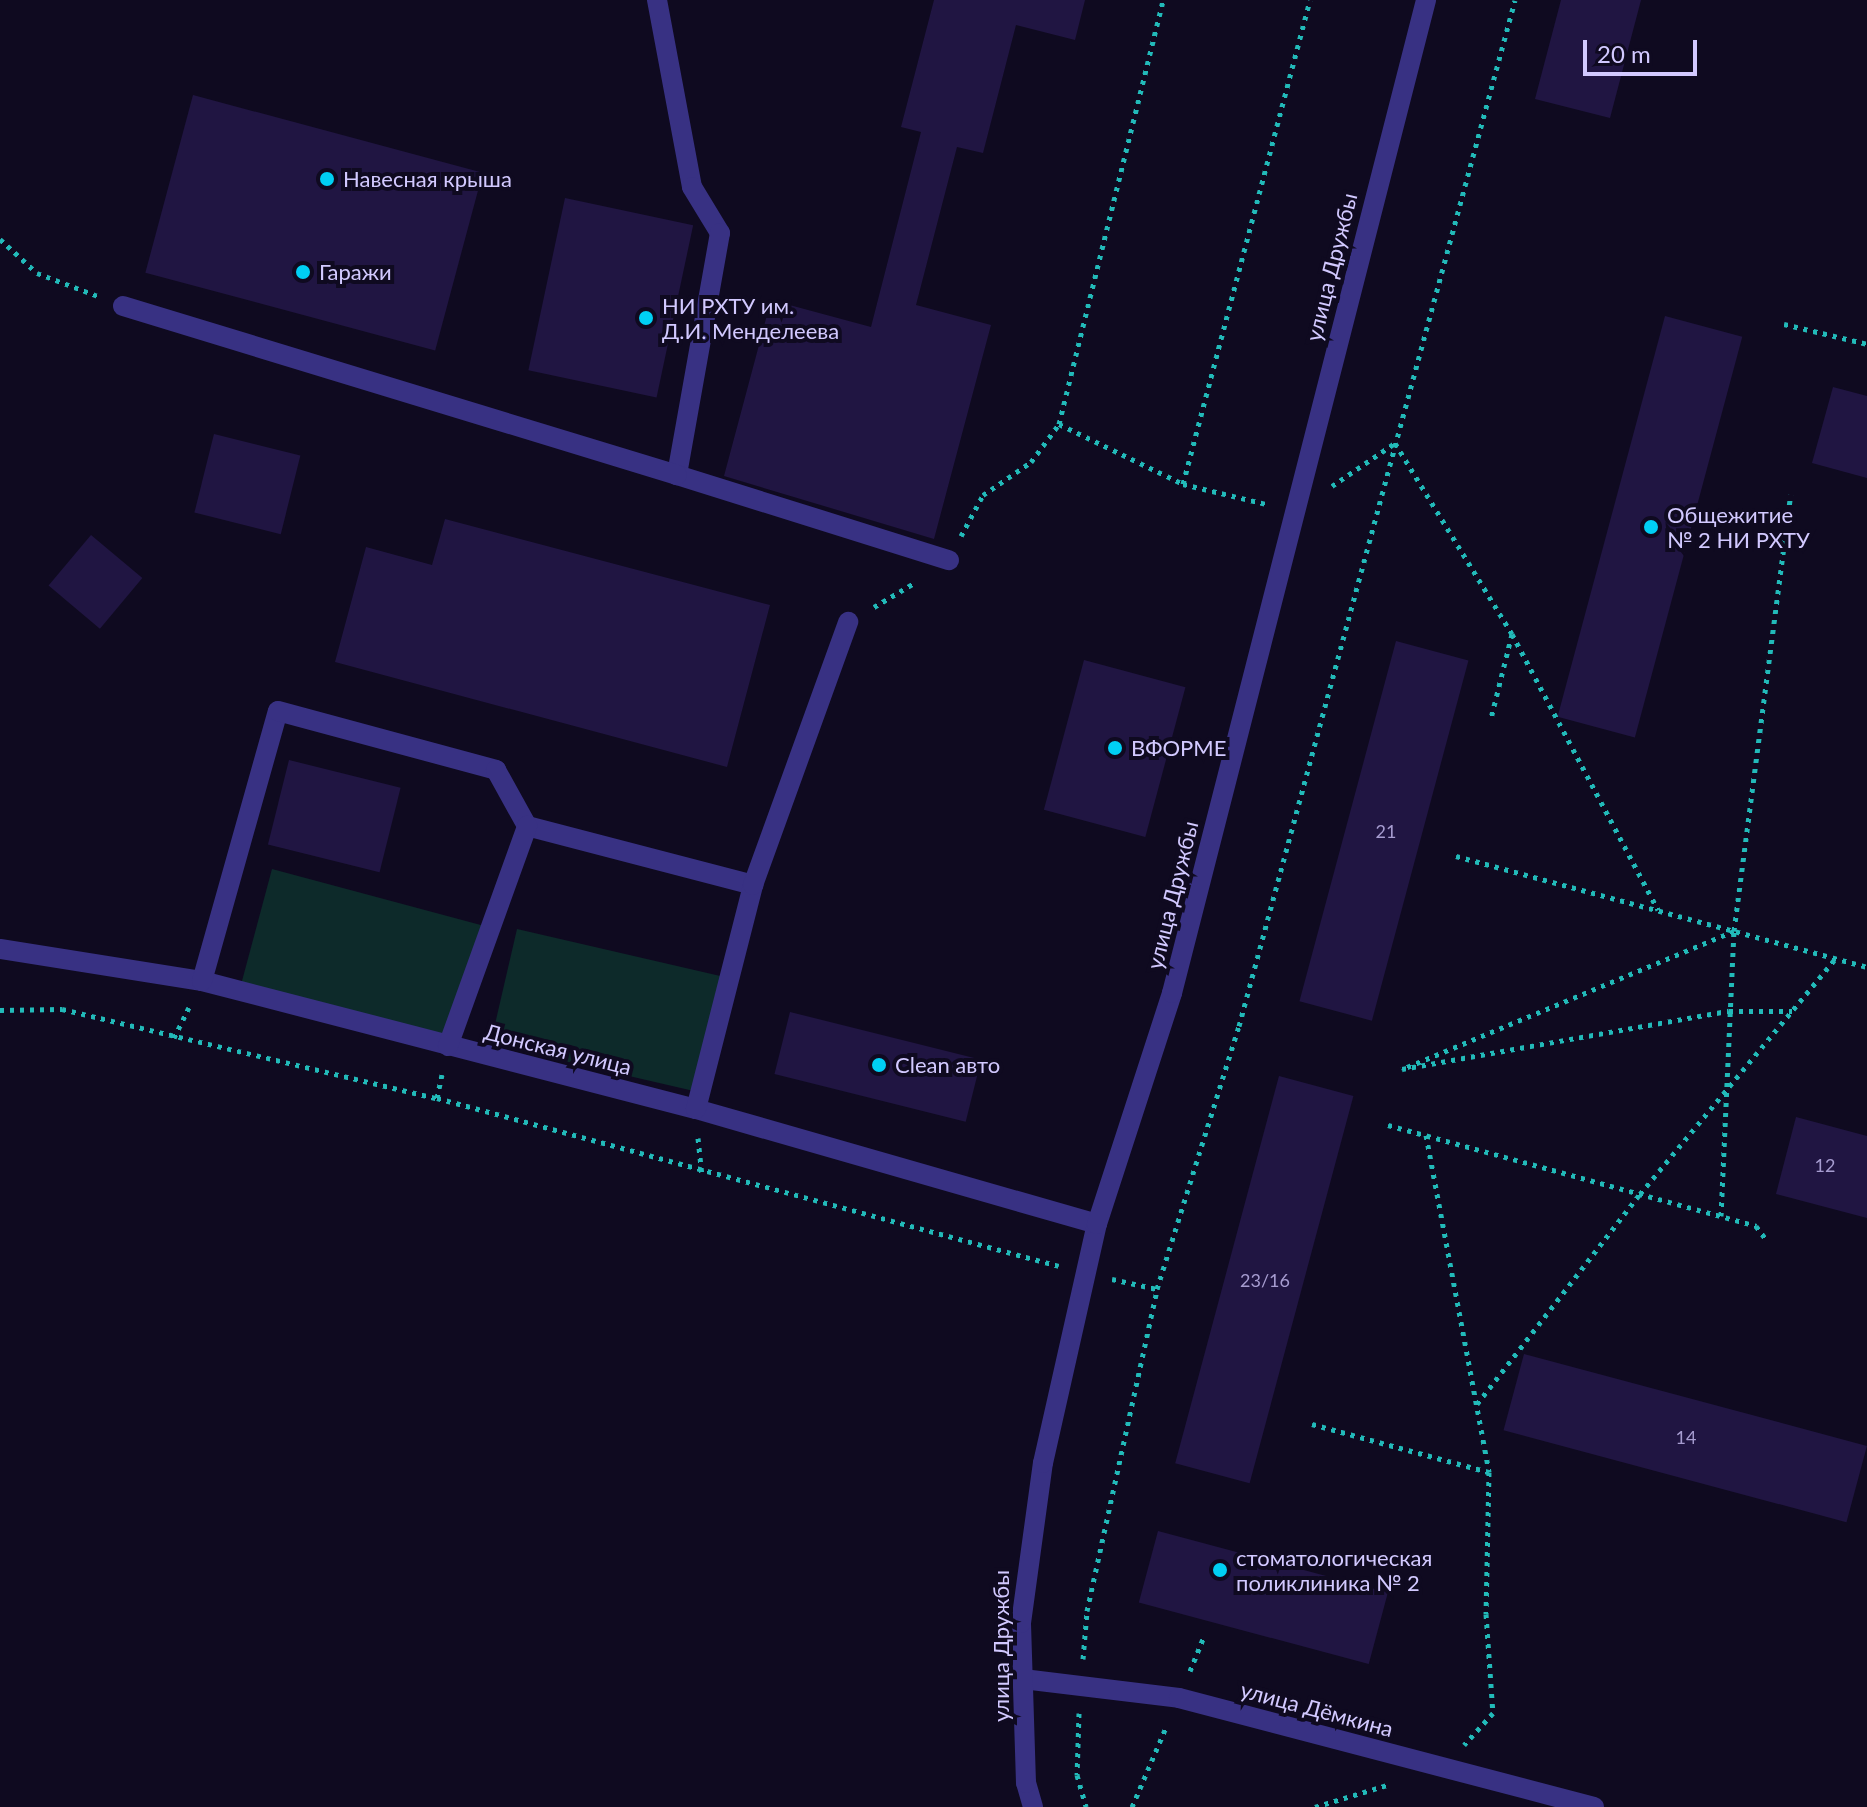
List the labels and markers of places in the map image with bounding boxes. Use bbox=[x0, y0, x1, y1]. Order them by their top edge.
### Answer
place label: Навесная крыша bbox=[343, 166, 512, 192]
marker: Навесная крыша bbox=[318, 170, 336, 188]
place label: Гаражи bbox=[319, 259, 392, 285]
marker: Гаражи bbox=[294, 263, 312, 281]
place label: НИ РХТУ им. Д.И. Менделеева bbox=[662, 292, 839, 344]
marker: НИ РХТУ им. Д.И. Менделеева bbox=[637, 309, 655, 327]
place label: Общежитие № 2 НИ РХТУ bbox=[1667, 501, 1810, 552]
marker: Общежитие № 2 НИ РХТУ bbox=[1642, 518, 1660, 536]
place label: ВФОРМЕ bbox=[1131, 735, 1226, 761]
marker: ВФОРМЕ bbox=[1106, 739, 1124, 757]
place label: Сlean авто bbox=[895, 1052, 1000, 1078]
marker: Сlean авто bbox=[870, 1056, 888, 1074]
place label: стоматологическая поликлиника № 2 bbox=[1236, 1544, 1432, 1596]
marker: стоматологическая поликлиника № 2 bbox=[1211, 1561, 1229, 1579]

